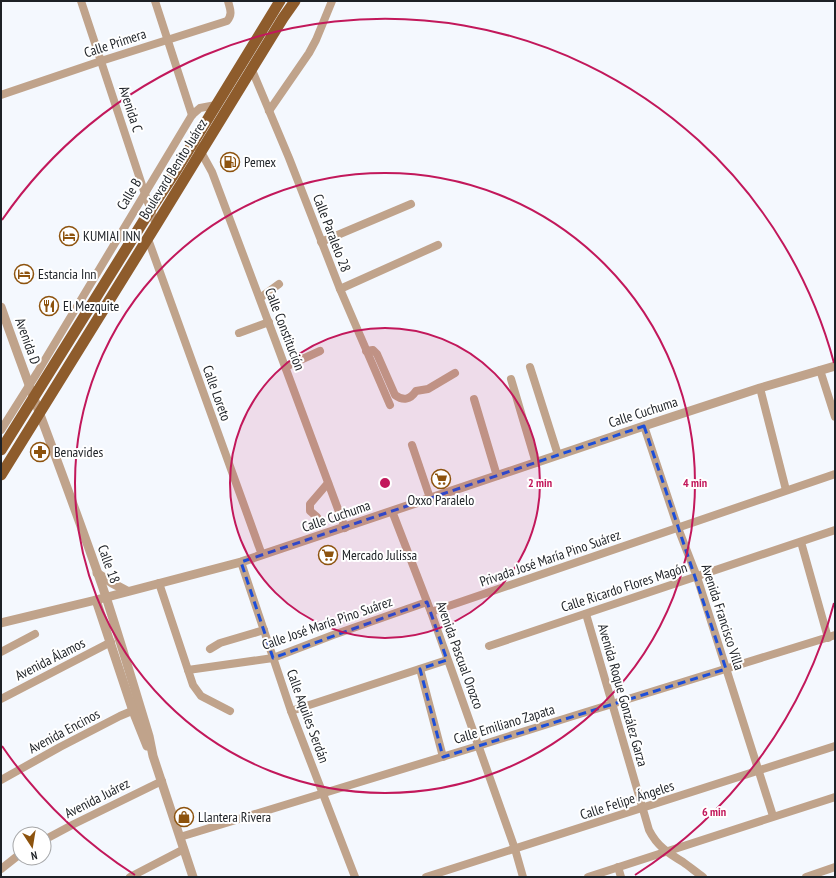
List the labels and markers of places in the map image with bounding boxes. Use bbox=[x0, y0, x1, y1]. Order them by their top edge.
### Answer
fuel station icon: Pemex bbox=[219, 151, 241, 173]
place label: Pemex bbox=[244, 153, 276, 171]
hotel icon: KUMIAI INN bbox=[58, 225, 80, 247]
place label: KUMIAI INN bbox=[83, 227, 141, 245]
hotel icon: Estancia Inn bbox=[13, 263, 35, 285]
place label: Estancia Inn bbox=[38, 265, 96, 283]
restaurant icon: El Mezquite bbox=[38, 295, 60, 317]
place label: El Mezquite bbox=[63, 297, 120, 315]
pharmacy icon: Benavides bbox=[29, 441, 51, 463]
place label: Benavides bbox=[54, 443, 103, 461]
supermarket icon: Oxxo Paralelo bbox=[430, 468, 452, 490]
centre of rings bbox=[378, 476, 392, 490]
place label: Oxxo Paralelo bbox=[408, 491, 474, 509]
supermarket icon: Mercado Julissa bbox=[317, 544, 339, 566]
place label: Mercado Julissa bbox=[342, 546, 417, 564]
shop icon: Llantera Rivera bbox=[173, 806, 195, 828]
place label: Llantera Rivera bbox=[198, 808, 271, 826]

